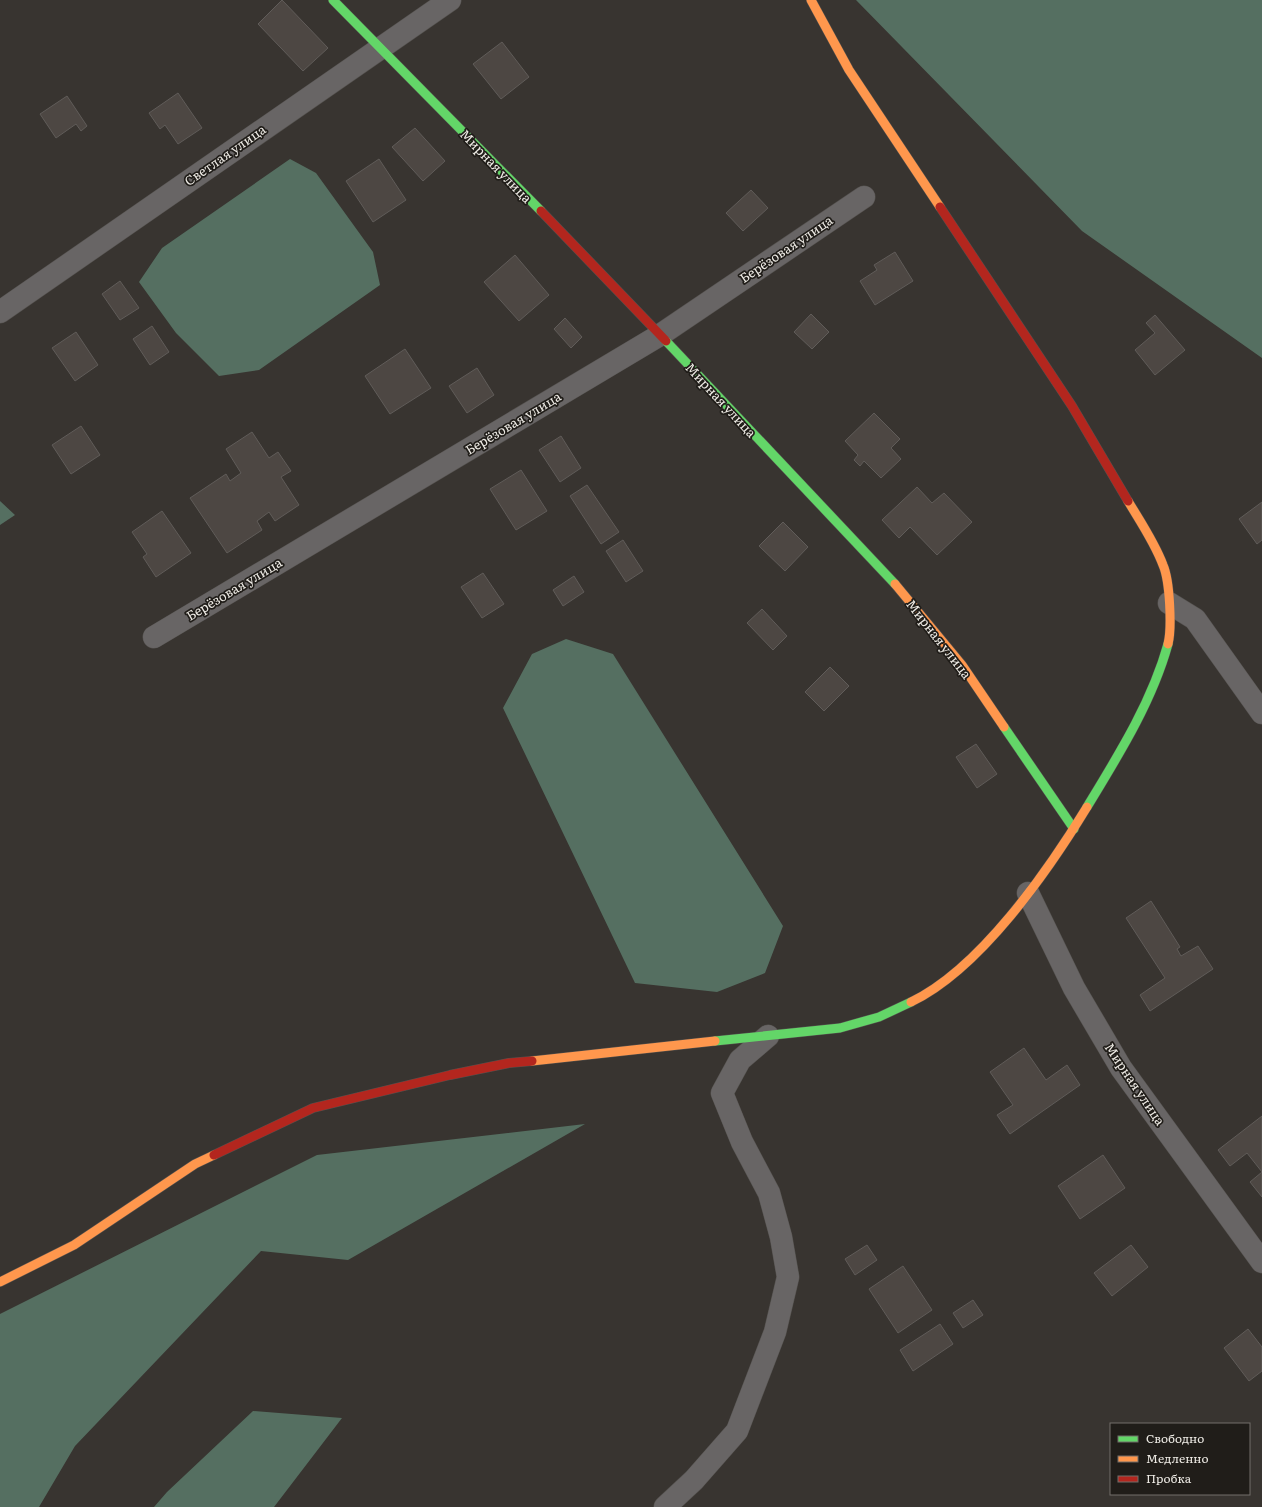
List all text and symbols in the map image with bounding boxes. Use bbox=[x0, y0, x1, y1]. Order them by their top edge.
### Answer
street label: Светлая улица bbox=[180, 119, 269, 190]
street label: Мирная улица bbox=[456, 124, 537, 207]
street label: Берёзовая улица bbox=[735, 210, 836, 287]
street label: Мирная улица bbox=[682, 358, 761, 441]
street label: Берёзовая улица bbox=[461, 386, 564, 459]
street label: Берёзовая улица bbox=[182, 552, 285, 625]
street label: Мирная улица bbox=[902, 595, 976, 682]
street label: Мирная улица bbox=[1101, 1039, 1170, 1129]
legend bbox=[1110, 1423, 1250, 1495]
text: Свободно bbox=[1146, 1429, 1204, 1447]
text: Медленно bbox=[1146, 1449, 1209, 1467]
text: Пробка bbox=[1146, 1469, 1192, 1487]

